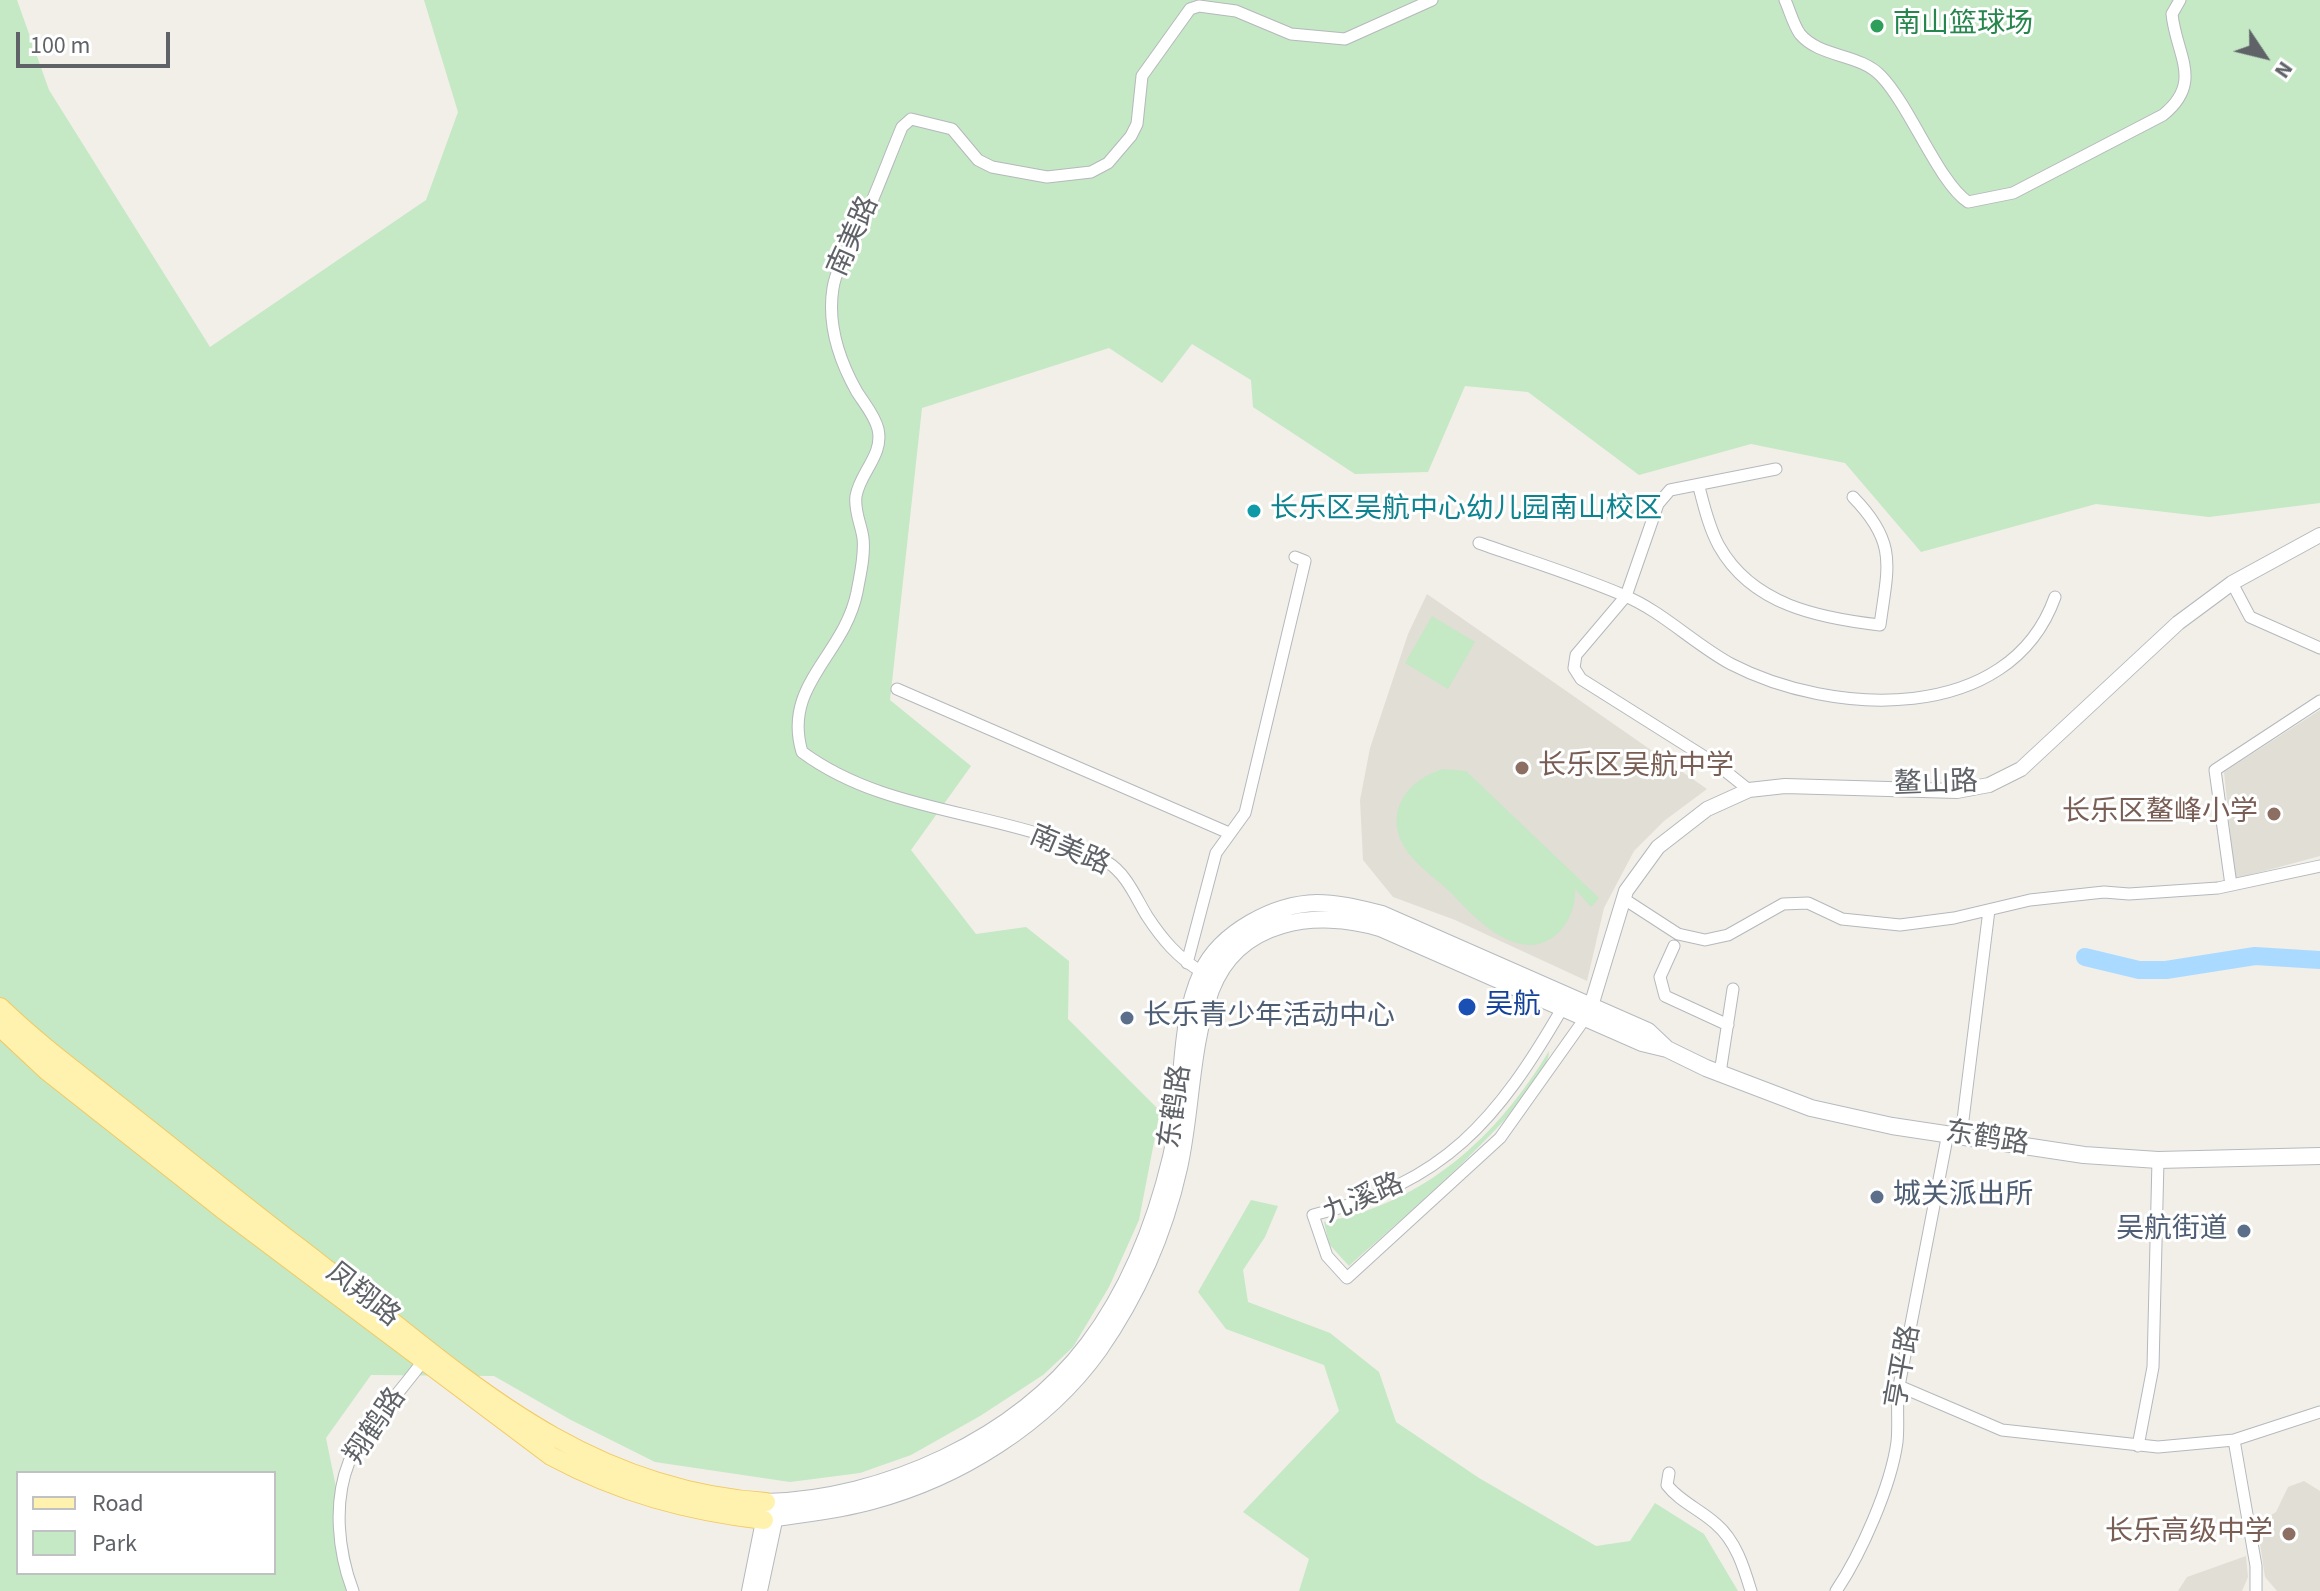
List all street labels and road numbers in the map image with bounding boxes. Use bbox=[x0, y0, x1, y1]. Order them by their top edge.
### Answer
street label: 南美路 bbox=[823, 192, 887, 282]
street label: 鳌山路 bbox=[1893, 767, 1979, 803]
street label: 南美路 bbox=[1024, 820, 1114, 884]
street label: 东鹤路 bbox=[1155, 1063, 1199, 1151]
street label: 东鹤路 bbox=[1943, 1117, 2031, 1163]
street label: 九溪路 bbox=[1319, 1168, 1409, 1232]
street label: 凤翔路 bbox=[319, 1257, 405, 1335]
street label: 亨平路 bbox=[1881, 1323, 1929, 1411]
street label: 翔鹤路 bbox=[340, 1383, 414, 1471]

